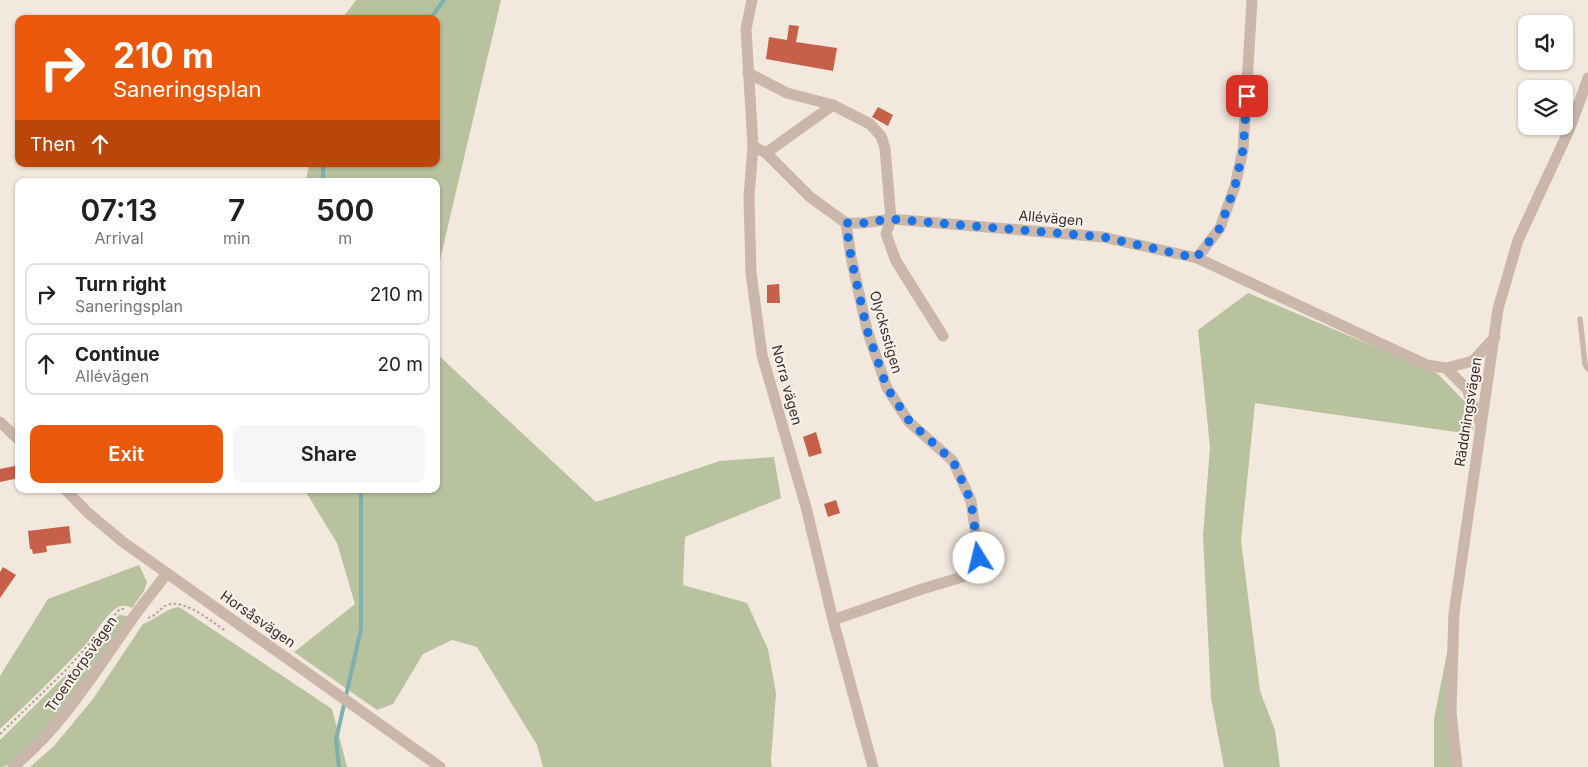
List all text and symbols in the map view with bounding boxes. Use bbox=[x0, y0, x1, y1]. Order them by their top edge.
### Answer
map controls bbox=[1518, 15, 1573, 135]
button: sound bbox=[1518, 15, 1573, 70]
text: 210 m bbox=[113, 34, 214, 76]
icon: right bbox=[30, 35, 95, 100]
pin bbox=[1226, 75, 1268, 117]
text: Saneringsplan bbox=[113, 76, 262, 102]
button: layers bbox=[1518, 80, 1573, 135]
icon: arrive bbox=[1233, 82, 1261, 110]
icon: ahead bbox=[86, 130, 114, 158]
text: Then bbox=[30, 133, 76, 156]
text: 07:13 bbox=[81, 192, 157, 228]
text: 7 bbox=[228, 192, 245, 228]
text: 500 bbox=[316, 192, 374, 228]
street label: Allévägen bbox=[1018, 206, 1084, 229]
text: Arrival bbox=[94, 228, 144, 248]
text: min bbox=[223, 228, 250, 248]
text: m bbox=[338, 228, 352, 248]
text: Turn right bbox=[75, 273, 166, 296]
icon: right bbox=[32, 280, 60, 308]
text: 210 m bbox=[370, 283, 423, 306]
street label: Olycksstigen bbox=[867, 289, 906, 375]
text: Saneringsplan bbox=[75, 296, 183, 316]
text: Continue bbox=[75, 343, 160, 366]
street label: Norra vägen bbox=[769, 343, 806, 427]
icon: ahead bbox=[32, 350, 60, 378]
text: 20 m bbox=[377, 353, 423, 376]
street label: Räddningsvägen bbox=[1450, 356, 1485, 468]
text: Allévägen bbox=[75, 366, 149, 386]
button: Exit bbox=[30, 425, 223, 483]
button: Share bbox=[233, 425, 425, 483]
position arrow bbox=[952, 531, 1004, 583]
street label: Horsåsvägen bbox=[218, 587, 299, 651]
street label: Troentorpsvägen bbox=[41, 613, 120, 715]

